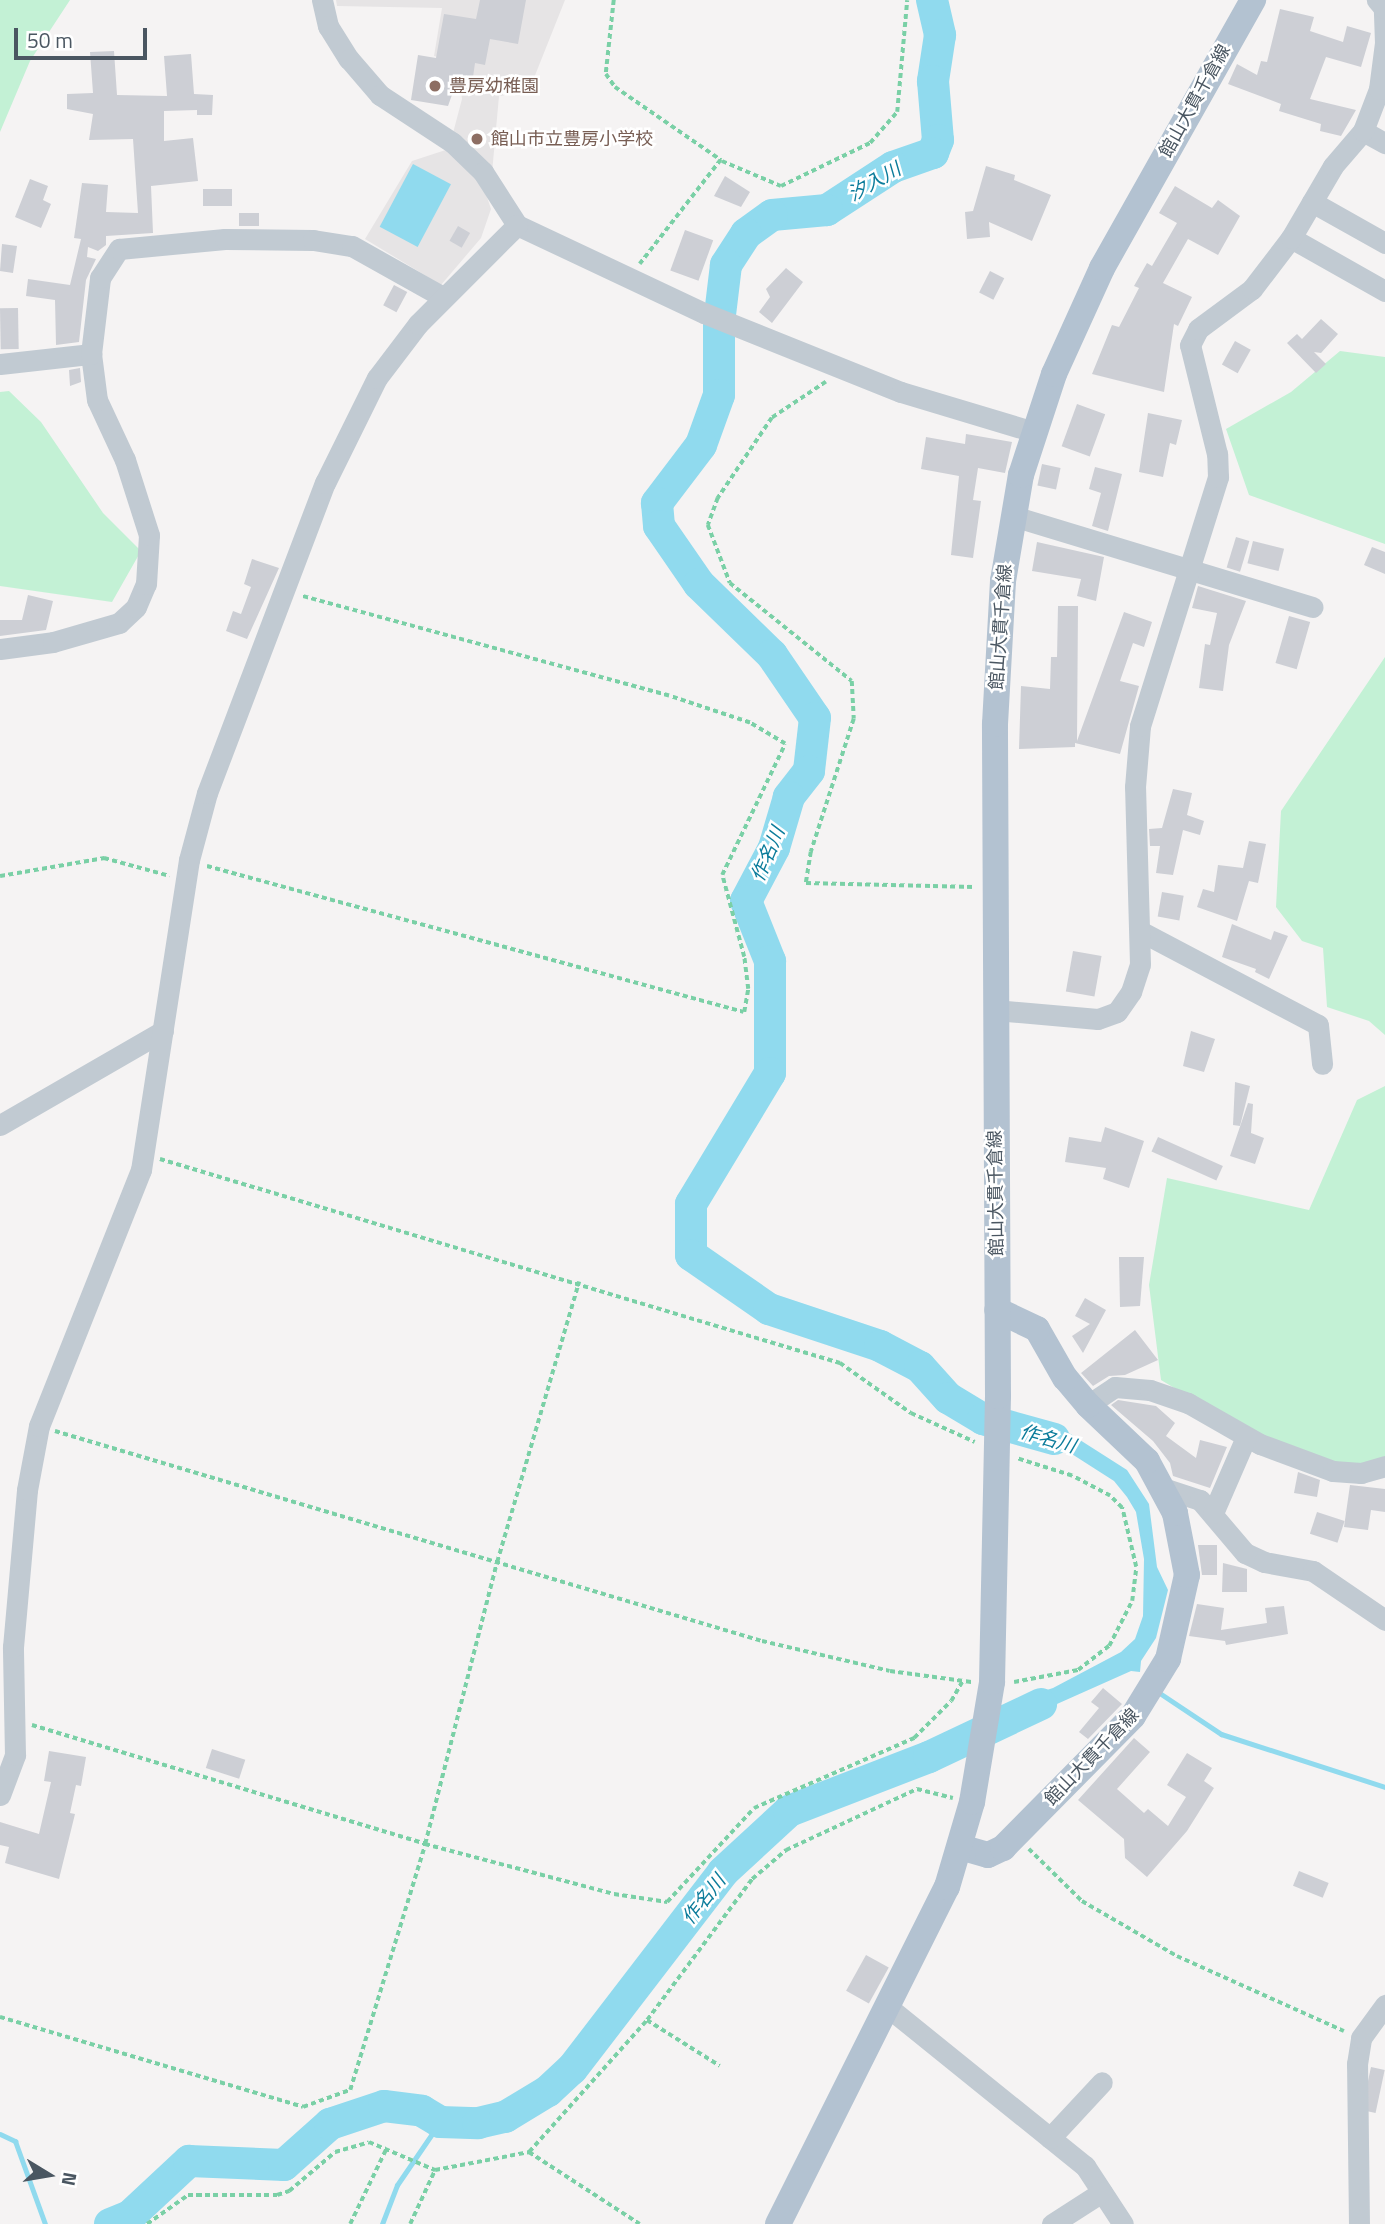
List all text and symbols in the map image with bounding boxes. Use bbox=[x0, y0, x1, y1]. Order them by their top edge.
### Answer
scale bar bbox=[18, 14, 150, 58]
text: 50 m bbox=[27, 24, 73, 56]
street label: 館山大貫千倉線 bbox=[1155, 41, 1235, 161]
place label: 豊房幼稚園 bbox=[449, 75, 539, 97]
marker: 豊房幼稚園 bbox=[427, 78, 443, 94]
place label: 館山市立豊房小学校 bbox=[491, 128, 653, 150]
marker: 館山市立豊房小学校 bbox=[469, 131, 485, 147]
water label: 汐入川 bbox=[844, 157, 904, 205]
street label: 館山大貫千倉線 bbox=[986, 563, 1016, 691]
water label: 作名川 bbox=[745, 823, 789, 885]
street label: 館山大貫千倉線 bbox=[984, 1130, 1008, 1256]
water label: 作名川 bbox=[1017, 1419, 1079, 1457]
street label: 館山大貫千倉線 bbox=[1040, 1704, 1144, 1810]
water label: 作名川 bbox=[676, 1870, 730, 1928]
north arrow bbox=[14, 2140, 84, 2210]
text: N bbox=[55, 2170, 86, 2188]

